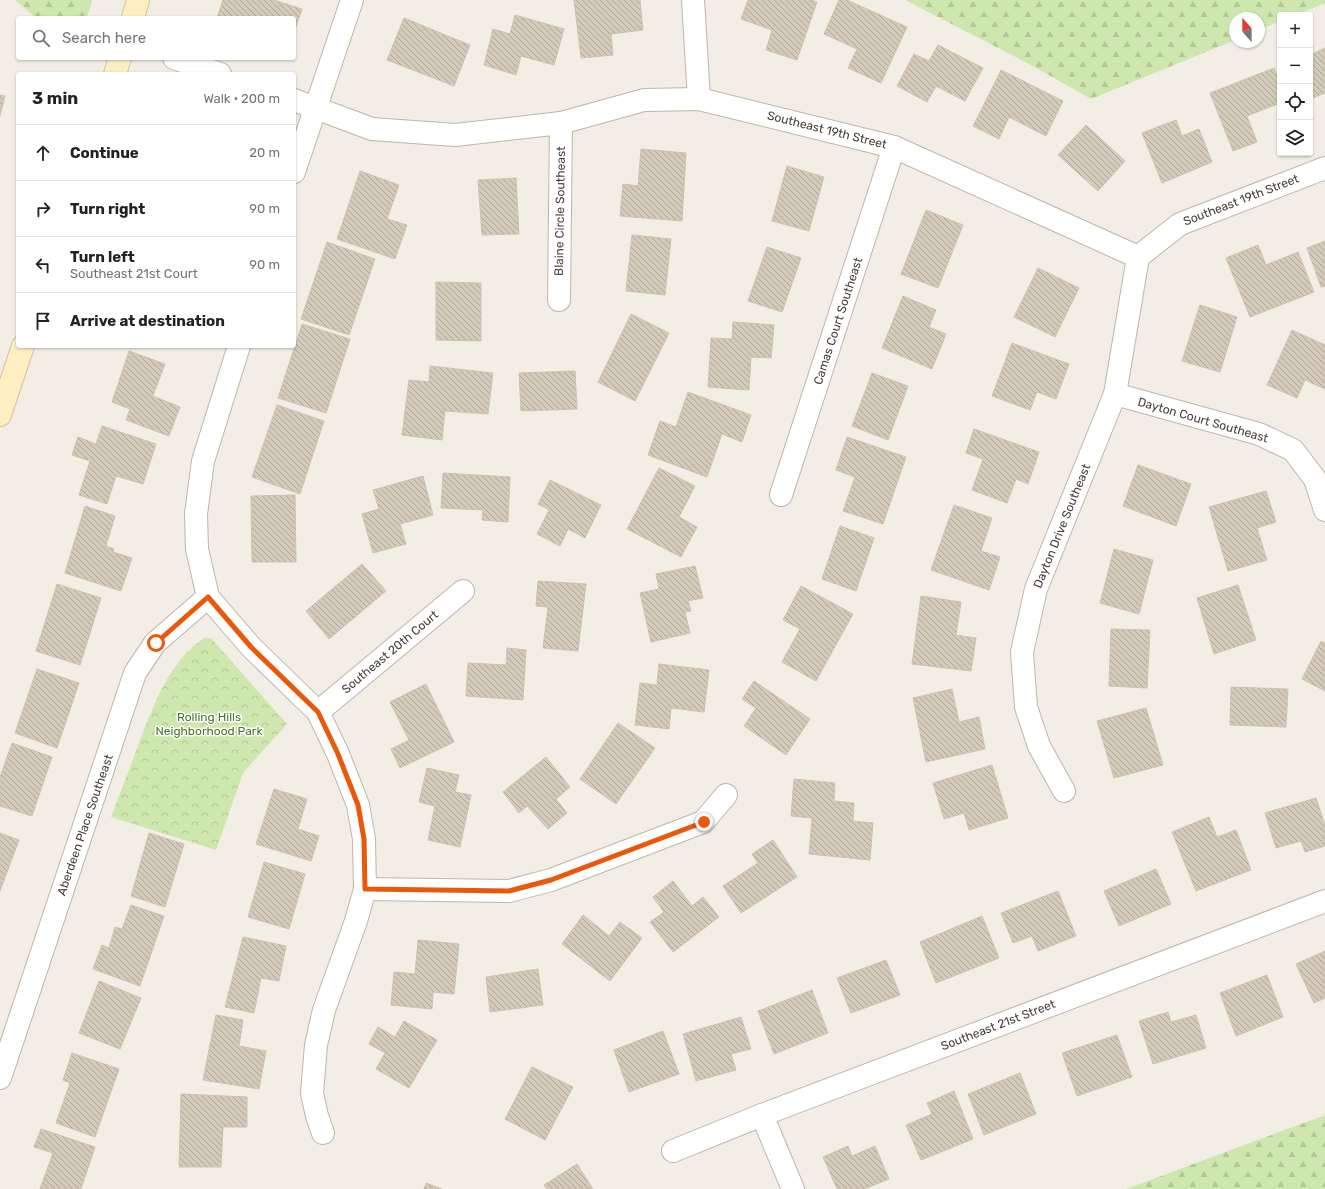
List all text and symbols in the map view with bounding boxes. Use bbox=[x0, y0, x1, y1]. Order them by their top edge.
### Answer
north arrow bbox=[1229, 12, 1265, 48]
map controls bbox=[1277, 12, 1313, 156]
button: + bbox=[1277, 12, 1313, 48]
search box bbox=[16, 16, 296, 60]
icon: search bbox=[30, 27, 52, 49]
text: Search here bbox=[62, 29, 146, 47]
button: − bbox=[1277, 48, 1313, 84]
button: locate bbox=[1277, 84, 1313, 120]
text: 3 min bbox=[32, 88, 78, 108]
text: Walk · 200 m bbox=[203, 91, 280, 106]
street label: Southeast 19th Street bbox=[766, 108, 888, 152]
button: layers bbox=[1277, 120, 1313, 156]
icon: ahead bbox=[32, 142, 54, 164]
text: Continue bbox=[70, 144, 139, 162]
text: 20 m bbox=[249, 145, 280, 160]
street label: Blaine Circle Southeast bbox=[552, 146, 568, 276]
street label: Southeast 19th Street bbox=[1181, 171, 1301, 228]
icon: right bbox=[32, 198, 54, 220]
text: Turn right bbox=[70, 200, 145, 218]
text: 90 m bbox=[249, 201, 280, 216]
text: Turn left bbox=[70, 248, 135, 266]
icon: left bbox=[32, 254, 54, 276]
street label: Camas Court Southeast bbox=[811, 255, 865, 386]
text: 90 m bbox=[249, 257, 280, 272]
text: Southeast 21st Court bbox=[70, 266, 198, 281]
icon: arrive bbox=[32, 310, 54, 332]
text: Arrive at destination bbox=[70, 312, 225, 330]
street label: Dayton Court Southeast bbox=[1136, 395, 1270, 445]
street label: Dayton Drive Southeast bbox=[1031, 462, 1093, 590]
street label: Southeast 20th Court bbox=[339, 607, 441, 696]
route start bbox=[147, 634, 165, 652]
park label: Rolling Hills Neighborhood Park bbox=[155, 710, 263, 738]
street label: Aberdeen Place Southeast bbox=[54, 752, 116, 897]
route end bbox=[695, 813, 713, 831]
street label: Southeast 21st Street bbox=[939, 997, 1057, 1053]

